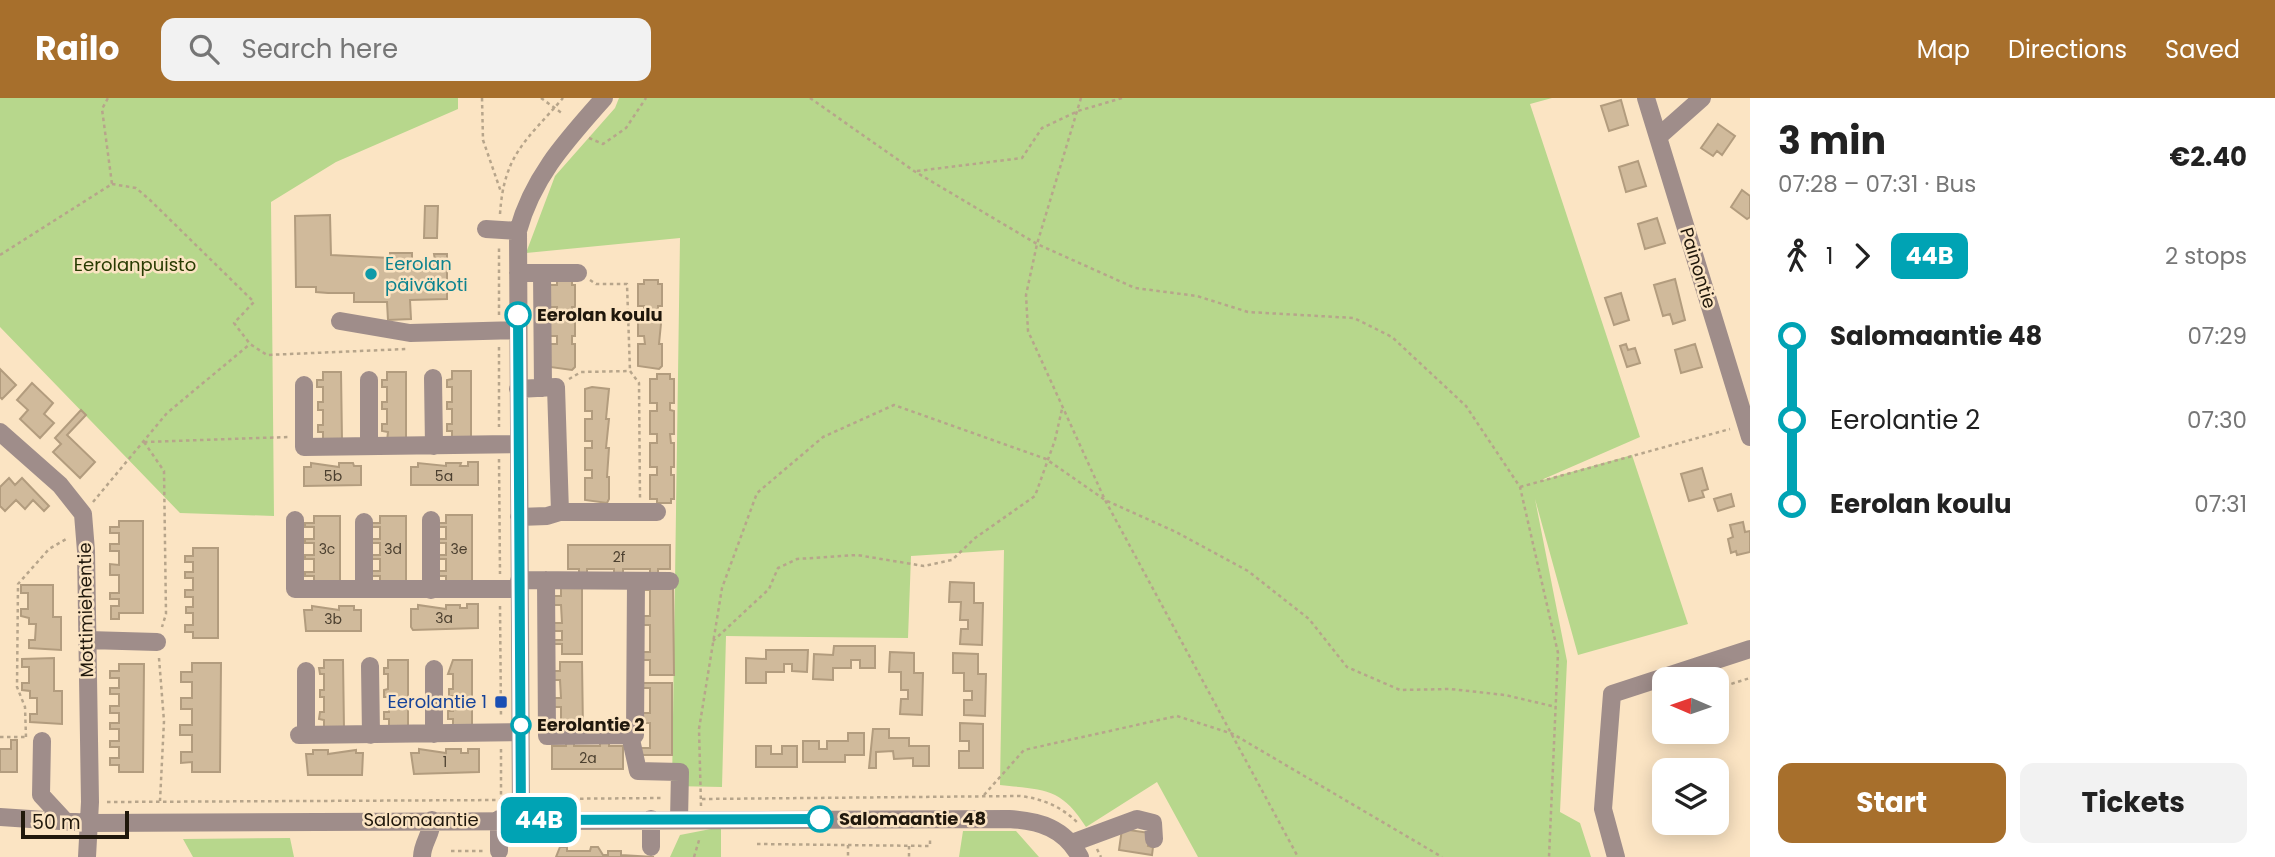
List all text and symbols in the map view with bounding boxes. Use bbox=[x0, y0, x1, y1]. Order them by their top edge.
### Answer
search box bbox=[161, 18, 651, 81]
text: Railo bbox=[35, 25, 119, 72]
icon: search bbox=[185, 30, 223, 68]
text: Search here bbox=[241, 31, 398, 67]
text: Map bbox=[1917, 33, 1970, 66]
text: Directions bbox=[2008, 33, 2127, 66]
text: Saved bbox=[2165, 33, 2240, 66]
text: 3 min bbox=[1778, 114, 1886, 167]
text: €2.40 bbox=[2170, 139, 2247, 175]
text: 07:28 – 07:31 · Bus bbox=[1778, 168, 1976, 200]
street label: Painontie bbox=[1674, 224, 1723, 312]
icon: walk bbox=[1778, 237, 1816, 275]
icon: forward bbox=[1843, 237, 1881, 275]
text: 44B bbox=[1905, 239, 1954, 272]
text: 1 bbox=[1826, 240, 1833, 272]
text: 2 stops bbox=[2165, 240, 2247, 272]
place label: Eerolan päiväkoti bbox=[385, 251, 468, 297]
park label: Eerolanpuisto bbox=[74, 252, 196, 277]
marker: Eerolan päiväkoti bbox=[363, 266, 379, 282]
marker: Eerolan koulu bbox=[505, 302, 531, 328]
place label: Eerolan koulu bbox=[537, 302, 663, 327]
text: Salomaantie 48 bbox=[1830, 318, 2042, 354]
text: 07:29 bbox=[2187, 320, 2247, 352]
text: Eerolantie 2 bbox=[1830, 402, 1980, 438]
text: 07:30 bbox=[2187, 404, 2247, 436]
house number: 5b bbox=[324, 466, 342, 486]
house number: 5a bbox=[435, 466, 453, 486]
text: Eerolan koulu bbox=[1830, 486, 2011, 522]
text: 07:31 bbox=[2194, 488, 2247, 520]
house number: 3c bbox=[319, 539, 335, 559]
house number: 3d bbox=[384, 539, 402, 559]
house number: 3e bbox=[451, 539, 468, 559]
street label: Mottimiehentie bbox=[72, 542, 99, 678]
house number: 2f bbox=[613, 547, 626, 567]
house number: 3a bbox=[435, 608, 453, 628]
house number: 3b bbox=[324, 609, 342, 629]
north arrow bbox=[1652, 667, 1729, 744]
map controls bbox=[1652, 667, 1729, 835]
place label: Eerolantie 1 bbox=[388, 689, 487, 714]
marker: Eerolantie 1 bbox=[493, 694, 509, 710]
place label: Eerolantie 2 bbox=[537, 712, 644, 737]
marker: Eerolantie 2 bbox=[511, 715, 531, 735]
house number: 2a bbox=[579, 748, 597, 768]
house number: 1 bbox=[443, 752, 447, 772]
button: layers bbox=[1652, 758, 1729, 835]
button: Start bbox=[1778, 763, 2006, 843]
button: Tickets bbox=[2020, 763, 2247, 843]
line badge: 44B bbox=[499, 797, 579, 843]
text: 44B bbox=[515, 803, 563, 836]
marker: Salomaantie 48 bbox=[807, 806, 833, 832]
place label: Salomaantie 48 bbox=[839, 806, 986, 831]
street label: Salomaantie bbox=[363, 807, 479, 832]
scale bar bbox=[21, 808, 130, 840]
text: 50 m bbox=[32, 809, 81, 836]

